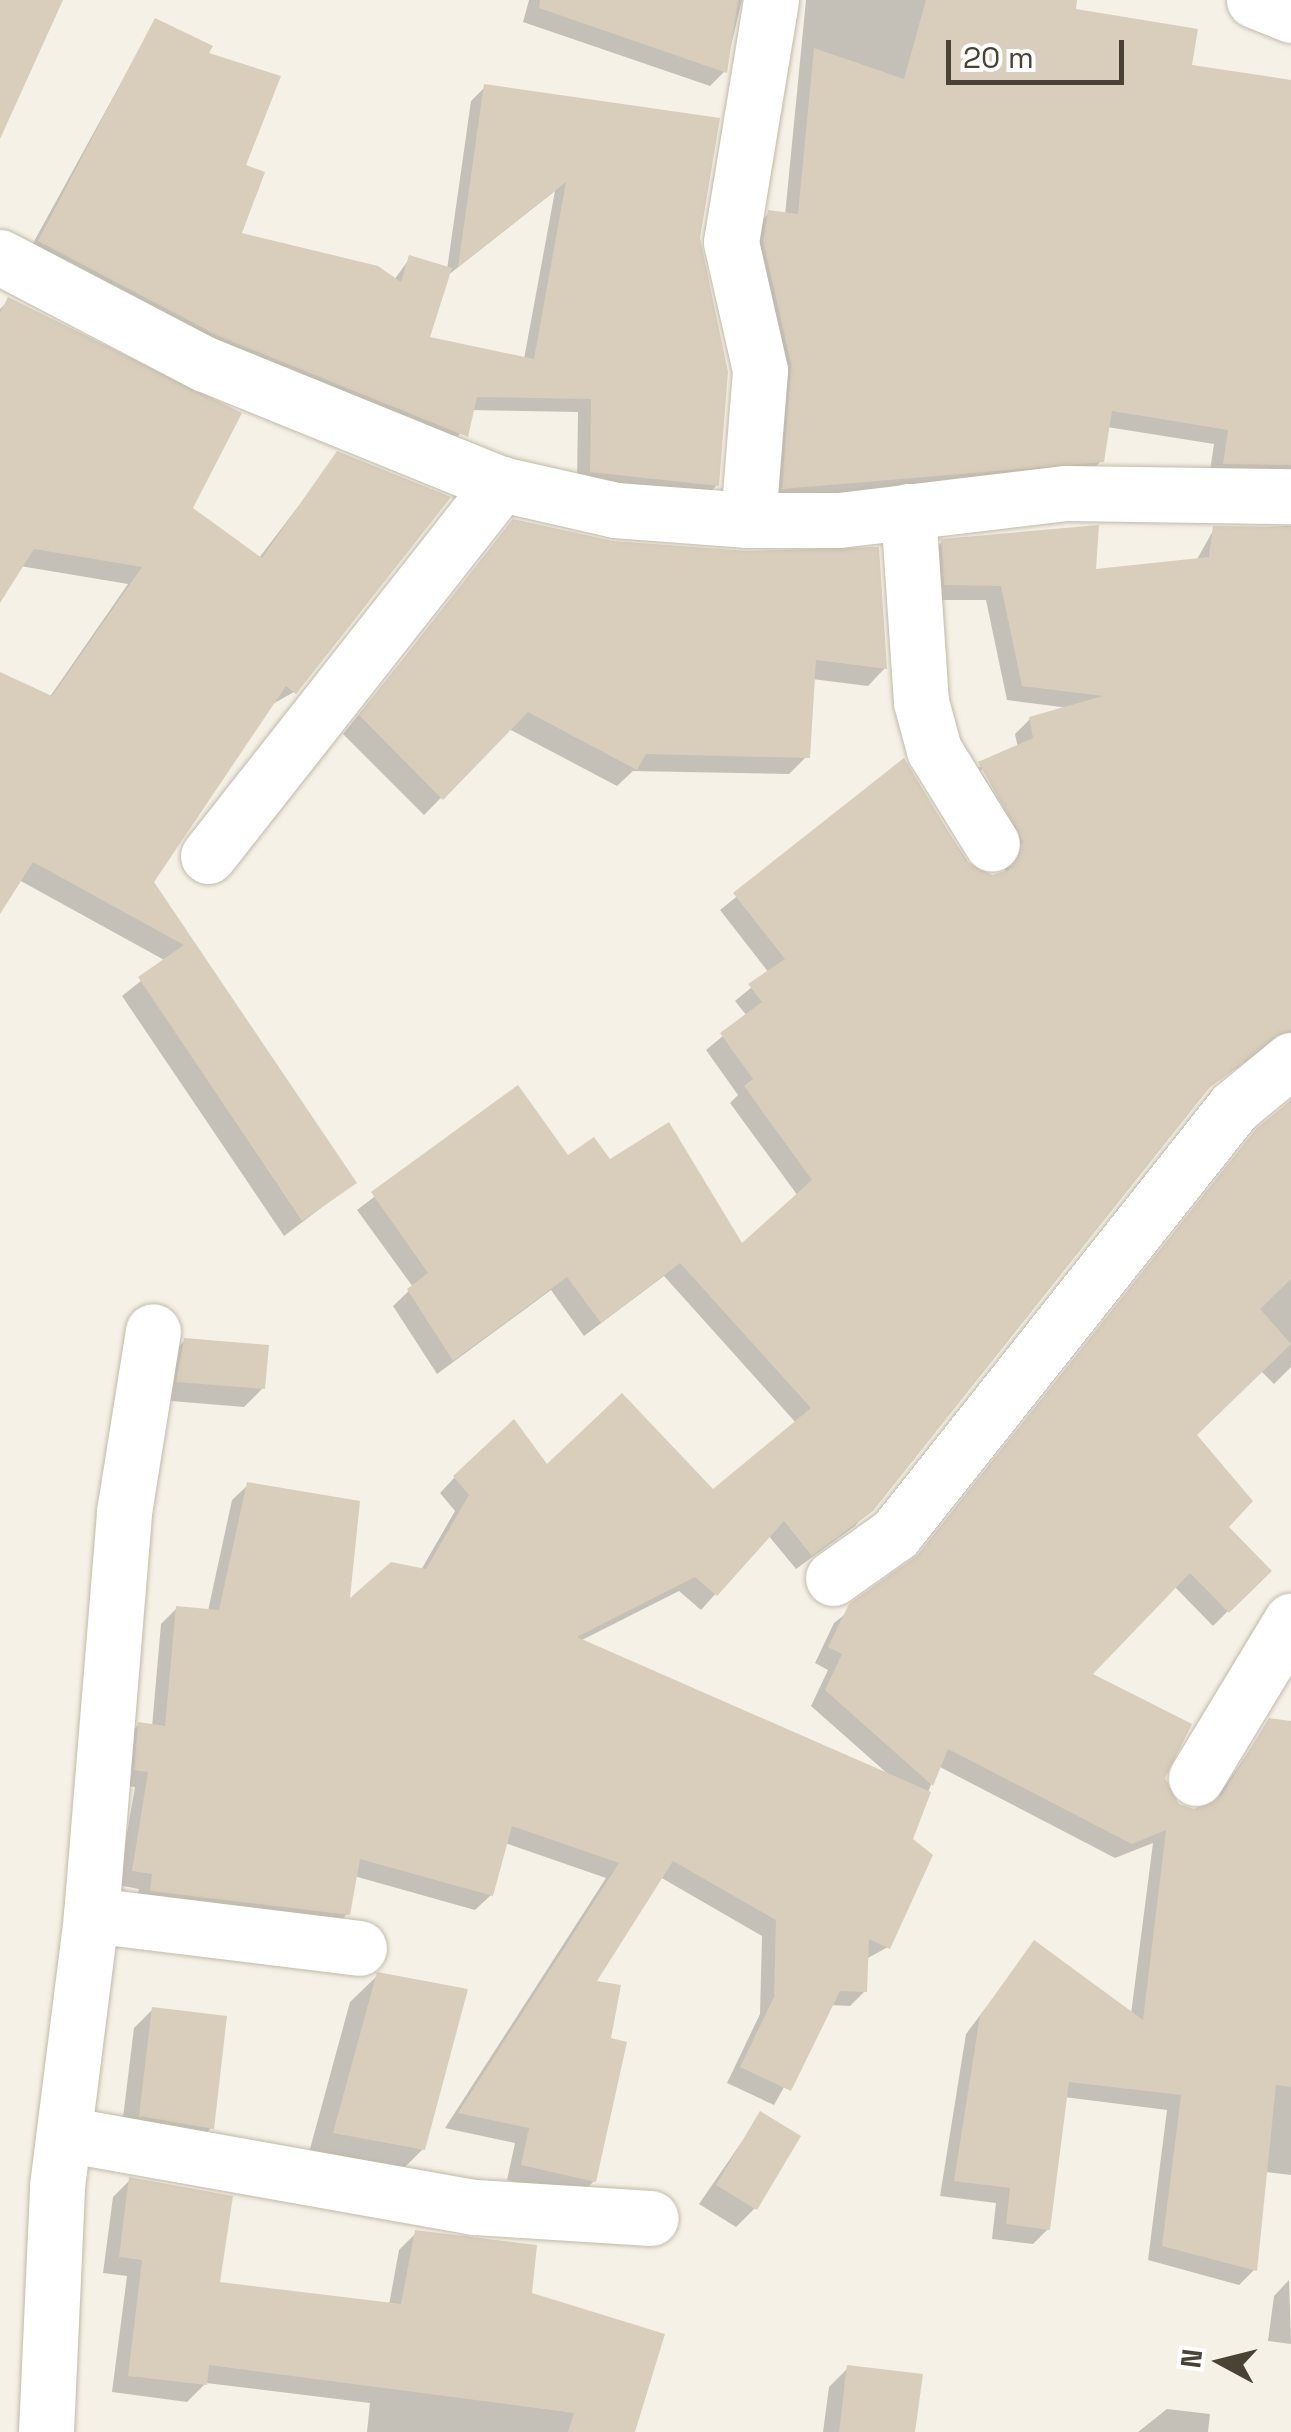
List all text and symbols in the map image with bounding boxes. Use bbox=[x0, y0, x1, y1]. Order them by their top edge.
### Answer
scale bar bbox=[951, 20, 1128, 82]
text: 20 m bbox=[963, 38, 1034, 77]
north arrow bbox=[1171, 2312, 1271, 2412]
text: N bbox=[1172, 2347, 1210, 2370]

